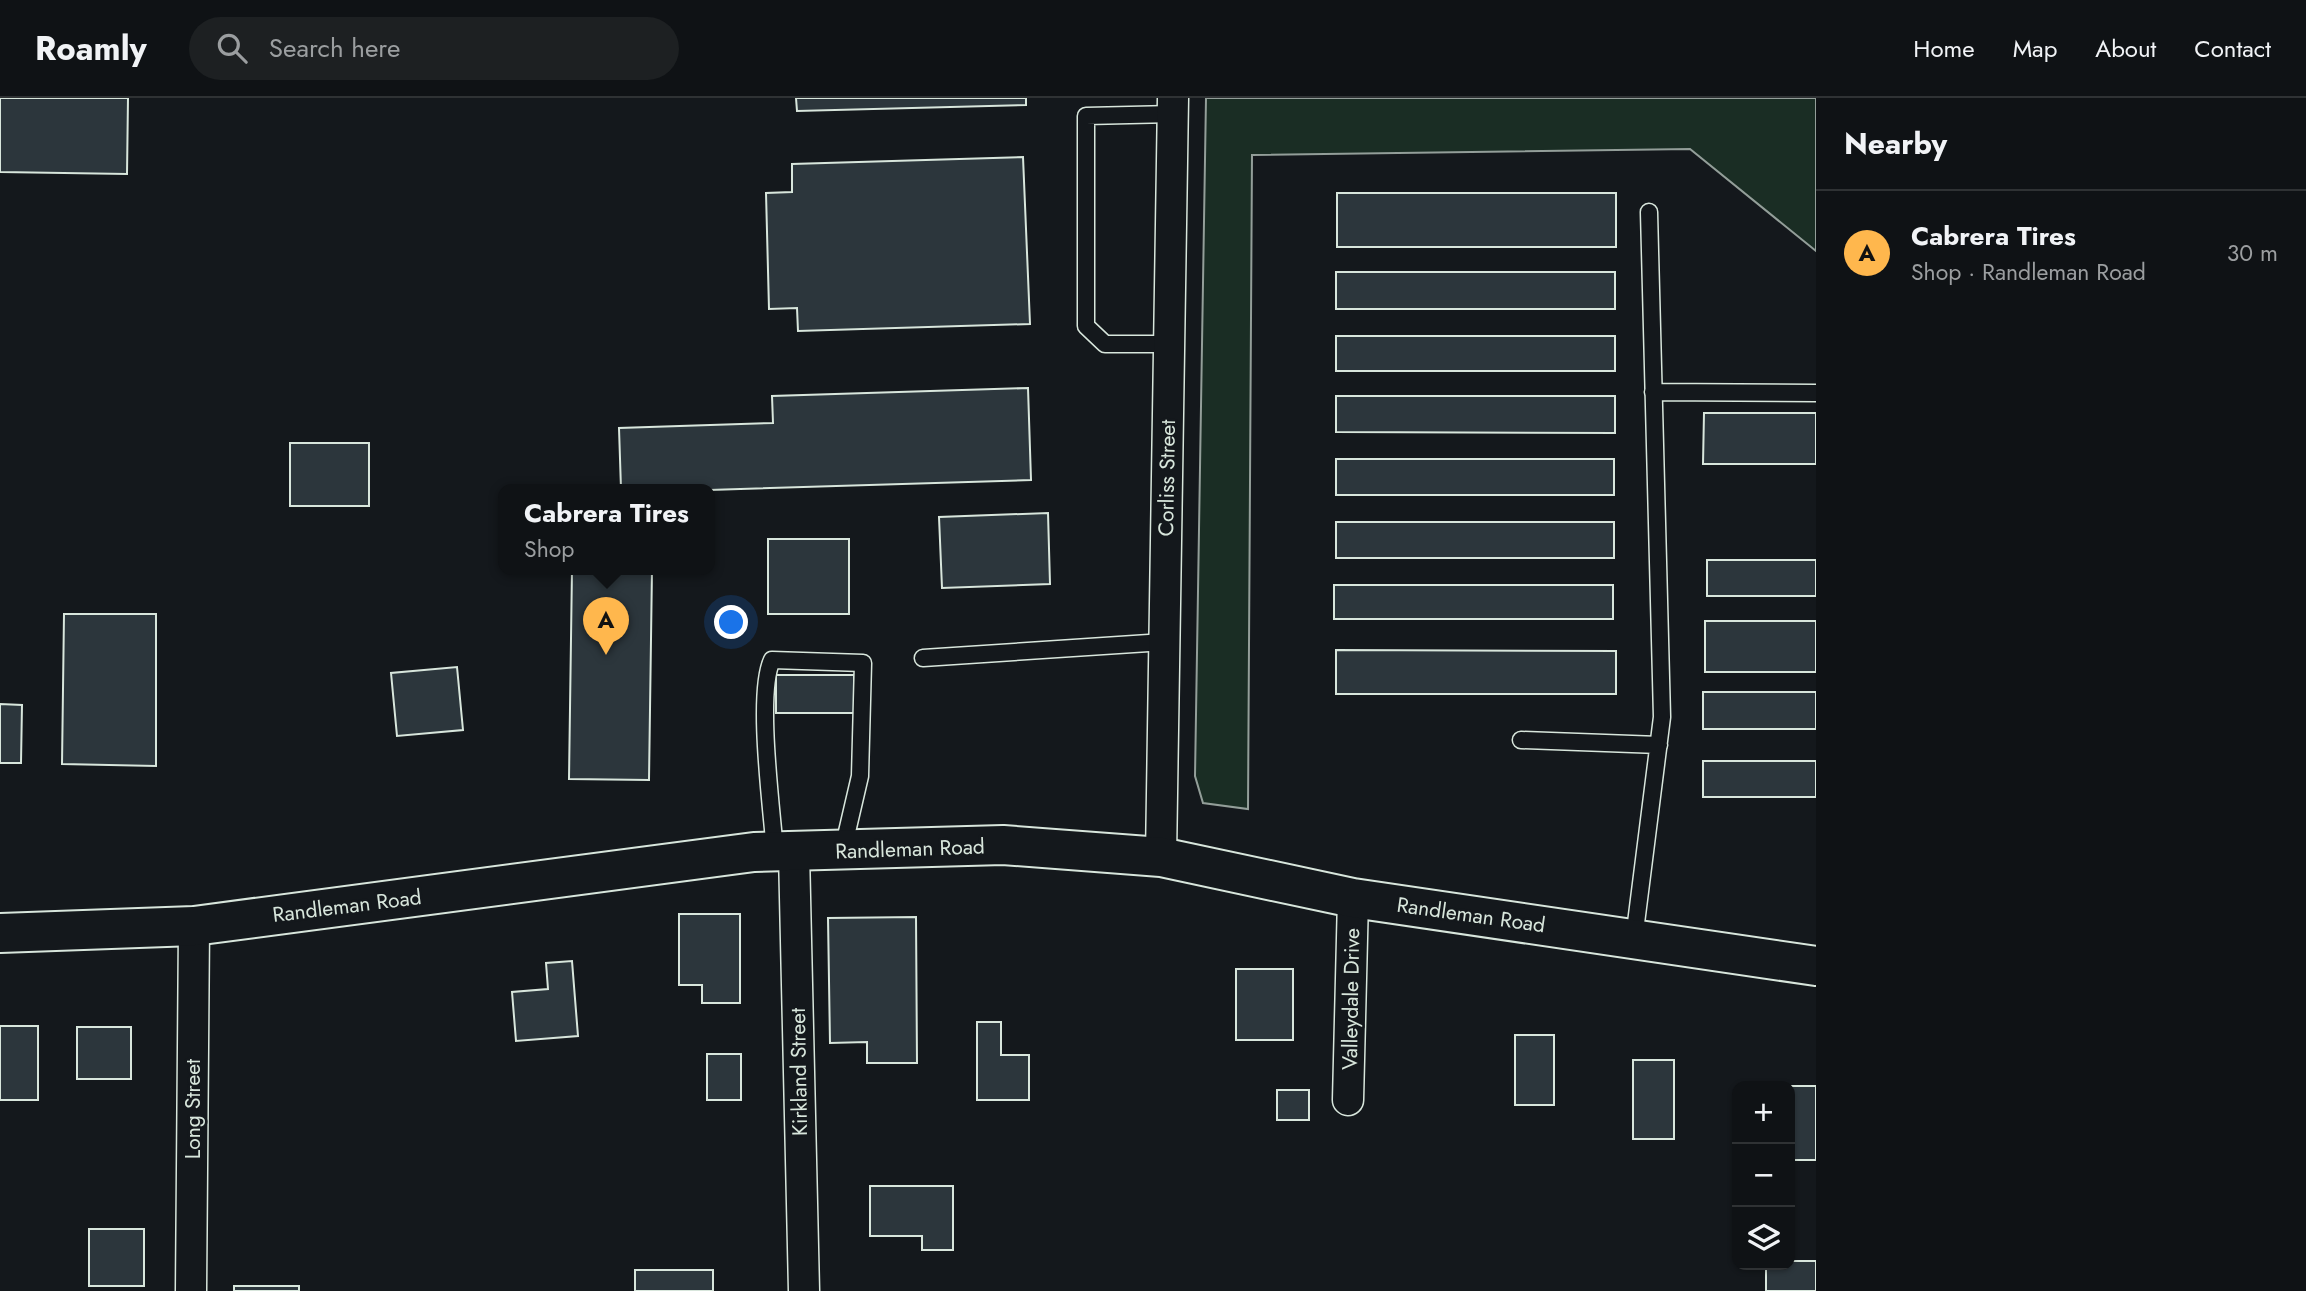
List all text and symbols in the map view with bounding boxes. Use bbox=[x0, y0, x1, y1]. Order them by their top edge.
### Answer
search box bbox=[189, 17, 679, 80]
text: Roamly bbox=[35, 25, 147, 72]
icon: search bbox=[213, 29, 251, 67]
text: Search here bbox=[269, 29, 400, 67]
text: Home bbox=[1913, 31, 1975, 66]
text: Map bbox=[2013, 31, 2057, 66]
text: About bbox=[2095, 31, 2156, 66]
text: Contact bbox=[2194, 31, 2271, 66]
text: Nearby bbox=[1844, 122, 1947, 165]
text: Cabrera Tires bbox=[1911, 217, 2076, 255]
text: A bbox=[1859, 236, 1875, 270]
text: 30 m bbox=[2227, 236, 2278, 270]
text: Shop · Randleman Road bbox=[1911, 255, 2146, 289]
street label: Corliss Street bbox=[1151, 419, 1183, 537]
popup bbox=[498, 484, 715, 575]
text: Cabrera Tires bbox=[524, 494, 689, 532]
text: Shop bbox=[524, 532, 574, 566]
pin: A bbox=[583, 597, 629, 655]
your location bbox=[714, 605, 748, 639]
street label: Randleman Road bbox=[835, 831, 985, 867]
street label: Randleman Road bbox=[271, 882, 423, 930]
street label: Randleman Road bbox=[1395, 890, 1547, 940]
street label: Valleydale Drive bbox=[1335, 928, 1367, 1070]
street label: Kirkland Street bbox=[783, 1008, 815, 1136]
street label: Long Street bbox=[178, 1059, 208, 1159]
map controls bbox=[1732, 1081, 1795, 1270]
button: + bbox=[1732, 1081, 1795, 1144]
button: − bbox=[1732, 1144, 1795, 1207]
button: layers bbox=[1732, 1207, 1795, 1270]

